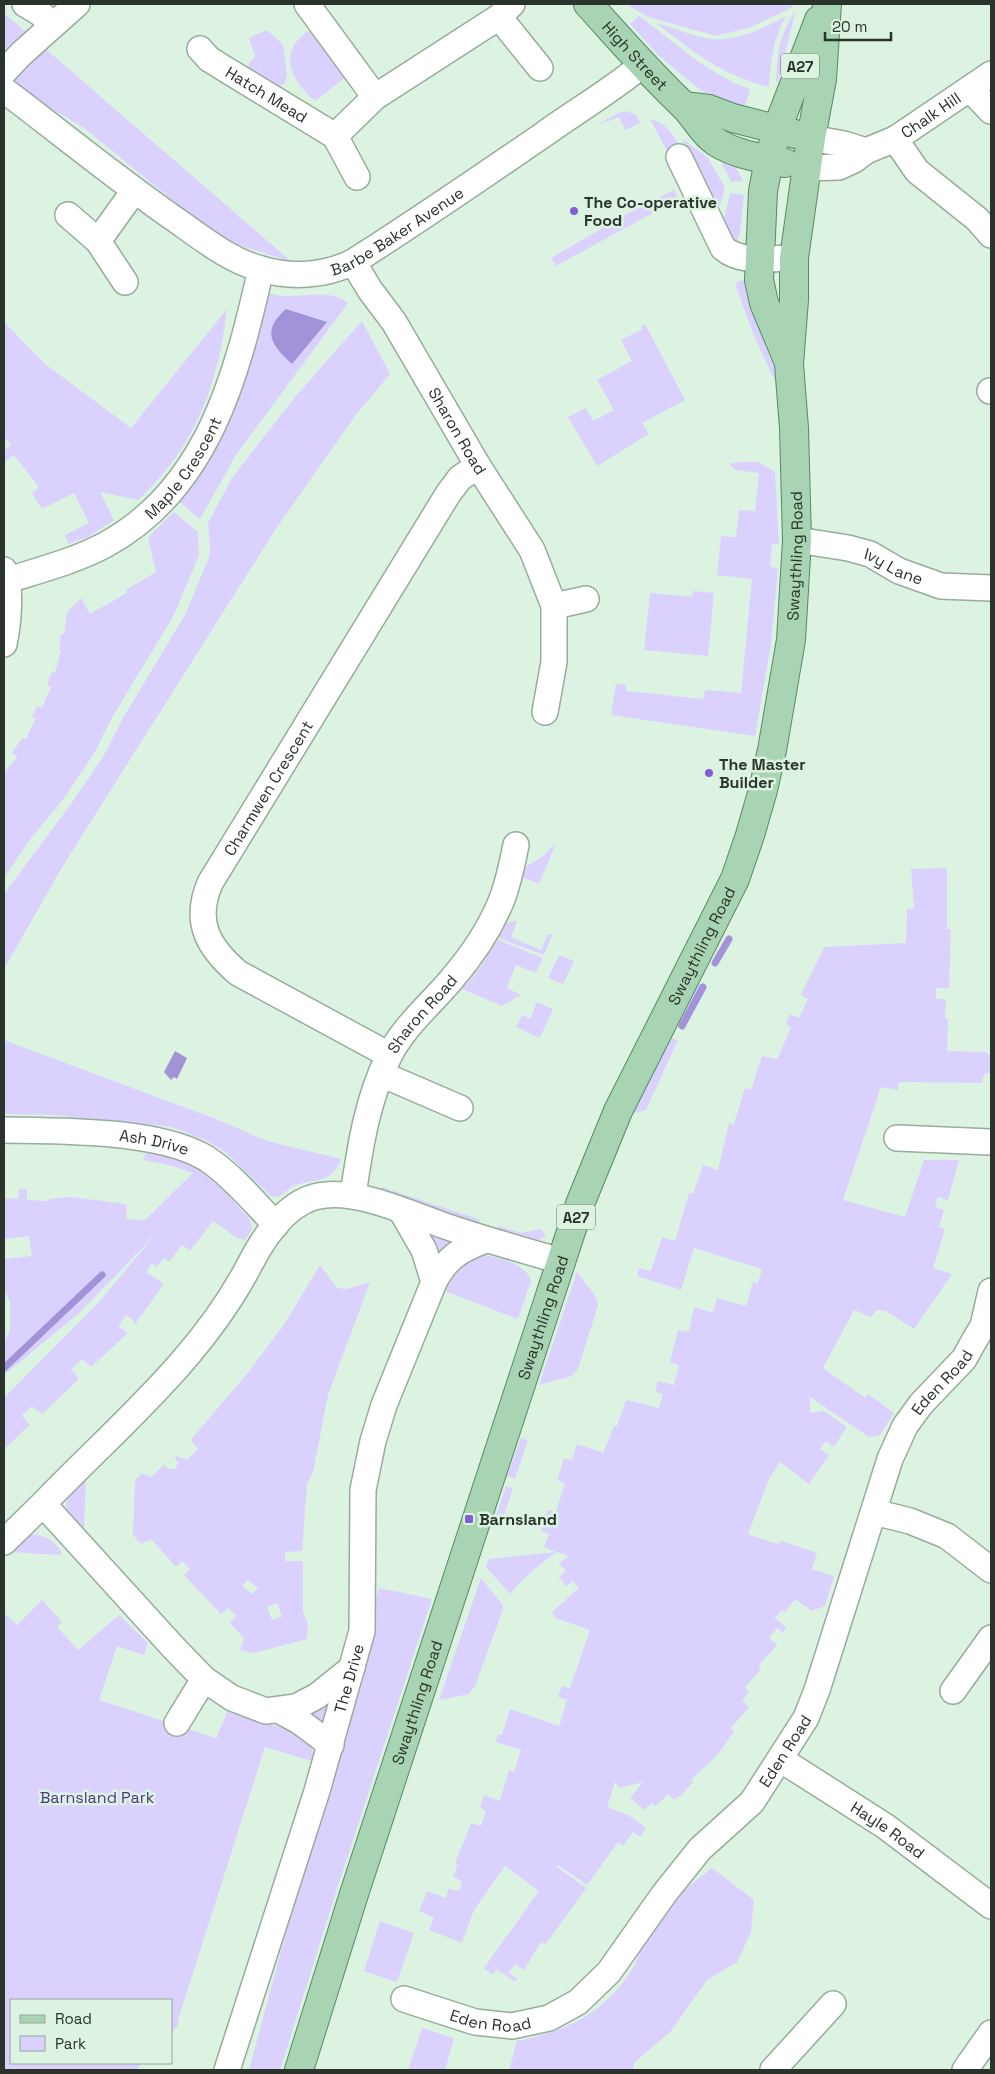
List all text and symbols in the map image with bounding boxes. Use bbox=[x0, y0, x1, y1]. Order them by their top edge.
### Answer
scale bar bbox=[825, 10, 891, 42]
street label: High Street bbox=[598, 16, 673, 95]
text: 20 m bbox=[832, 17, 867, 36]
road number: A27 bbox=[781, 54, 819, 78]
street label: Hatch Mead bbox=[222, 61, 312, 127]
street label: Chalk Hill bbox=[897, 87, 965, 143]
street label: Barbe Baker Avenue bbox=[328, 182, 468, 280]
place label: The Co-operative Food bbox=[584, 192, 717, 231]
marker: The Co-operative Food bbox=[568, 205, 580, 217]
street label: Sharon Road bbox=[424, 384, 491, 479]
street label: Maple Crescent bbox=[140, 413, 226, 523]
street label: Swaythling Road bbox=[782, 491, 808, 621]
street label: Ivy Lane bbox=[862, 542, 926, 589]
street label: Charmwen Crescent bbox=[219, 716, 318, 860]
place label: The Master Builder bbox=[719, 754, 806, 793]
marker: The Master Builder bbox=[703, 767, 715, 779]
street label: Swaythling Road bbox=[663, 883, 740, 1008]
street label: Sharon Road bbox=[382, 970, 462, 1057]
street label: Ash Drive bbox=[118, 1124, 192, 1160]
road number: A27 bbox=[557, 1204, 595, 1230]
street label: Swaythling Road bbox=[513, 1253, 573, 1382]
street label: Eden Road bbox=[906, 1346, 978, 1419]
place label: Barnsland bbox=[479, 1509, 557, 1530]
marker: Barnsland bbox=[463, 1513, 475, 1525]
street label: Swaythling Road bbox=[387, 1637, 447, 1767]
street label: The Drive bbox=[329, 1641, 368, 1716]
street label: Eden Road bbox=[754, 1711, 816, 1791]
park label: Barnsland Park bbox=[40, 1787, 155, 1808]
street label: Hayle Road bbox=[847, 1796, 929, 1863]
legend bbox=[10, 1999, 172, 2064]
street label: Eden Road bbox=[447, 2004, 533, 2036]
text: Road bbox=[55, 2009, 92, 2028]
text: Park bbox=[55, 2034, 86, 2053]

